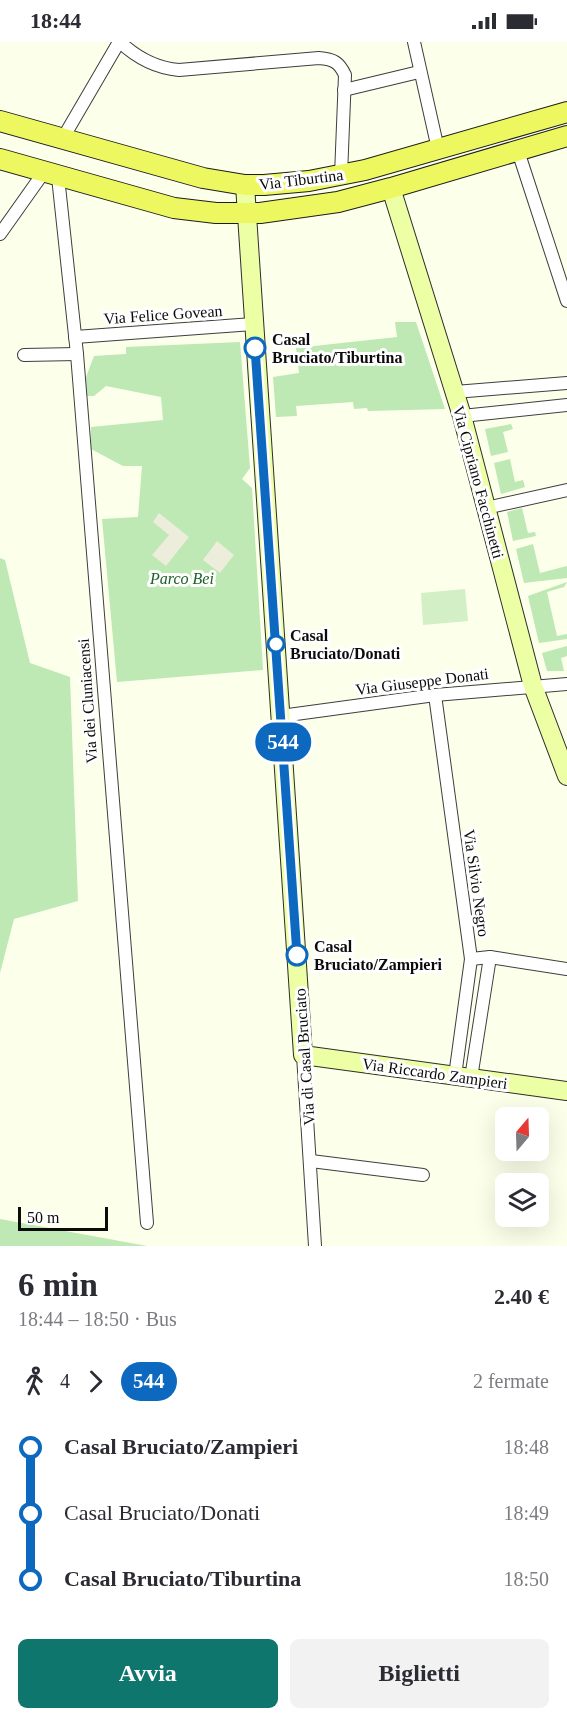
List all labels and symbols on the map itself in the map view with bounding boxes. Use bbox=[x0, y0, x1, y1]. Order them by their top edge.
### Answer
street label: Via Tiburtina bbox=[258, 166, 344, 193]
street label: Via Felice Govean bbox=[103, 302, 223, 327]
place label: Casal Bruciato/Tiburtina bbox=[272, 331, 402, 366]
marker: Casal Bruciato/Tiburtina bbox=[244, 337, 266, 359]
street label: Via Cipriano Facchinetti bbox=[449, 404, 507, 561]
park label: Parco Bei bbox=[149, 570, 214, 587]
place label: Casal Bruciato/Donati bbox=[290, 627, 401, 662]
marker: Casal Bruciato/Donati bbox=[267, 635, 285, 653]
street label: Via dei Cluniacensi bbox=[75, 637, 100, 764]
street label: Via Giuseppe Donati bbox=[354, 665, 490, 699]
line badge: 544 bbox=[248, 722, 318, 762]
street label: Via Silvio Negro bbox=[460, 828, 492, 938]
place label: Casal Bruciato/Zampieri bbox=[314, 938, 443, 974]
marker: Casal Bruciato/Zampieri bbox=[286, 944, 308, 966]
street label: Via di Casal Bruciato bbox=[291, 988, 318, 1126]
street label: Via Riccardo Zampieri bbox=[361, 1055, 509, 1093]
north arrow bbox=[495, 1107, 549, 1161]
scale bar bbox=[18, 1204, 108, 1232]

